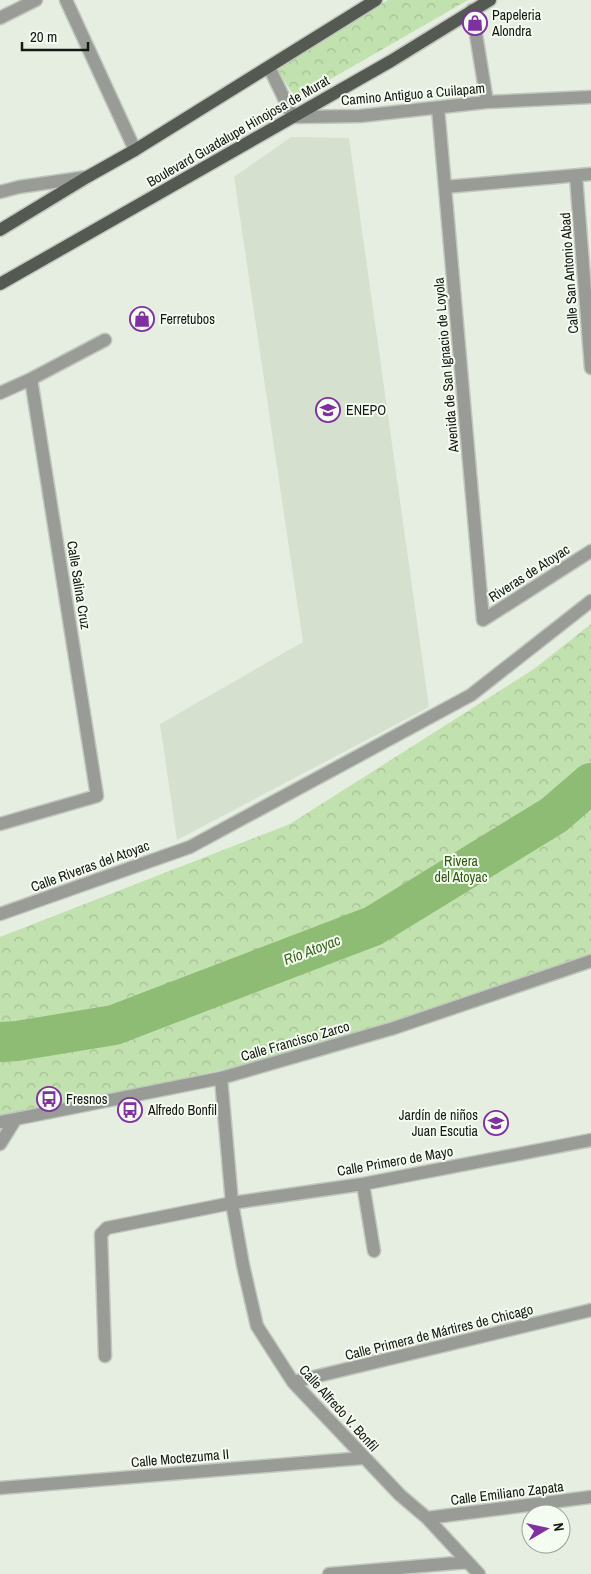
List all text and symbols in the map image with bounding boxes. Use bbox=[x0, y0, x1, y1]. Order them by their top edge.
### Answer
place label: Papeleria Alondra bbox=[491, 6, 542, 40]
shop icon: Papeleria Alondra bbox=[462, 10, 488, 36]
scale bar bbox=[22, 20, 89, 52]
text: 20 m bbox=[30, 26, 57, 47]
street label: Boulevard Guadalupe Hinojosa de Murat bbox=[143, 71, 333, 191]
street label: Camino Antiguo a Cuilapam bbox=[340, 79, 486, 109]
street label: Calle San Antonio Abad bbox=[556, 212, 582, 334]
street label: Avenida de San Ignacio de Loyola bbox=[429, 276, 463, 454]
shop icon: Ferretubos bbox=[129, 306, 155, 332]
place label: Ferretubos bbox=[160, 310, 215, 328]
school or university icon: ENEPO bbox=[315, 397, 341, 423]
place label: ENEPO bbox=[346, 401, 386, 419]
street label: Calle Salina Cruz bbox=[63, 539, 95, 631]
street label: Riveras de Atoyac bbox=[485, 540, 573, 606]
street label: Calle Riveras del Atoyac bbox=[28, 836, 152, 896]
park label: Rivera del Atoyac bbox=[435, 852, 488, 886]
water label: Río Atoyac bbox=[280, 929, 343, 970]
street label: Calle Francisco Zarco bbox=[239, 1017, 351, 1065]
bus stop icon: Fresnos bbox=[36, 1086, 62, 1112]
place label: Fresnos bbox=[66, 1090, 108, 1108]
bus stop icon: Alfredo Bonfil bbox=[117, 1097, 143, 1123]
place label: Alfredo Bonfil bbox=[147, 1101, 217, 1119]
place label: Jardín de niños Juan Escutia bbox=[399, 1106, 479, 1140]
school or university icon: Jardín de niños Juan Escutia bbox=[483, 1110, 509, 1136]
street label: Calle Primero de Mayo bbox=[336, 1142, 454, 1180]
street label: Calle Primera de Mártires de Chicago bbox=[343, 1300, 535, 1364]
street label: Calle Alfredo V. Bonfil bbox=[295, 1361, 383, 1455]
street label: Calle Moctezuma II bbox=[130, 1445, 230, 1471]
street label: Calle Emiliano Zapata bbox=[450, 1477, 565, 1509]
north arrow bbox=[521, 1504, 571, 1554]
text: N bbox=[549, 1521, 568, 1532]

